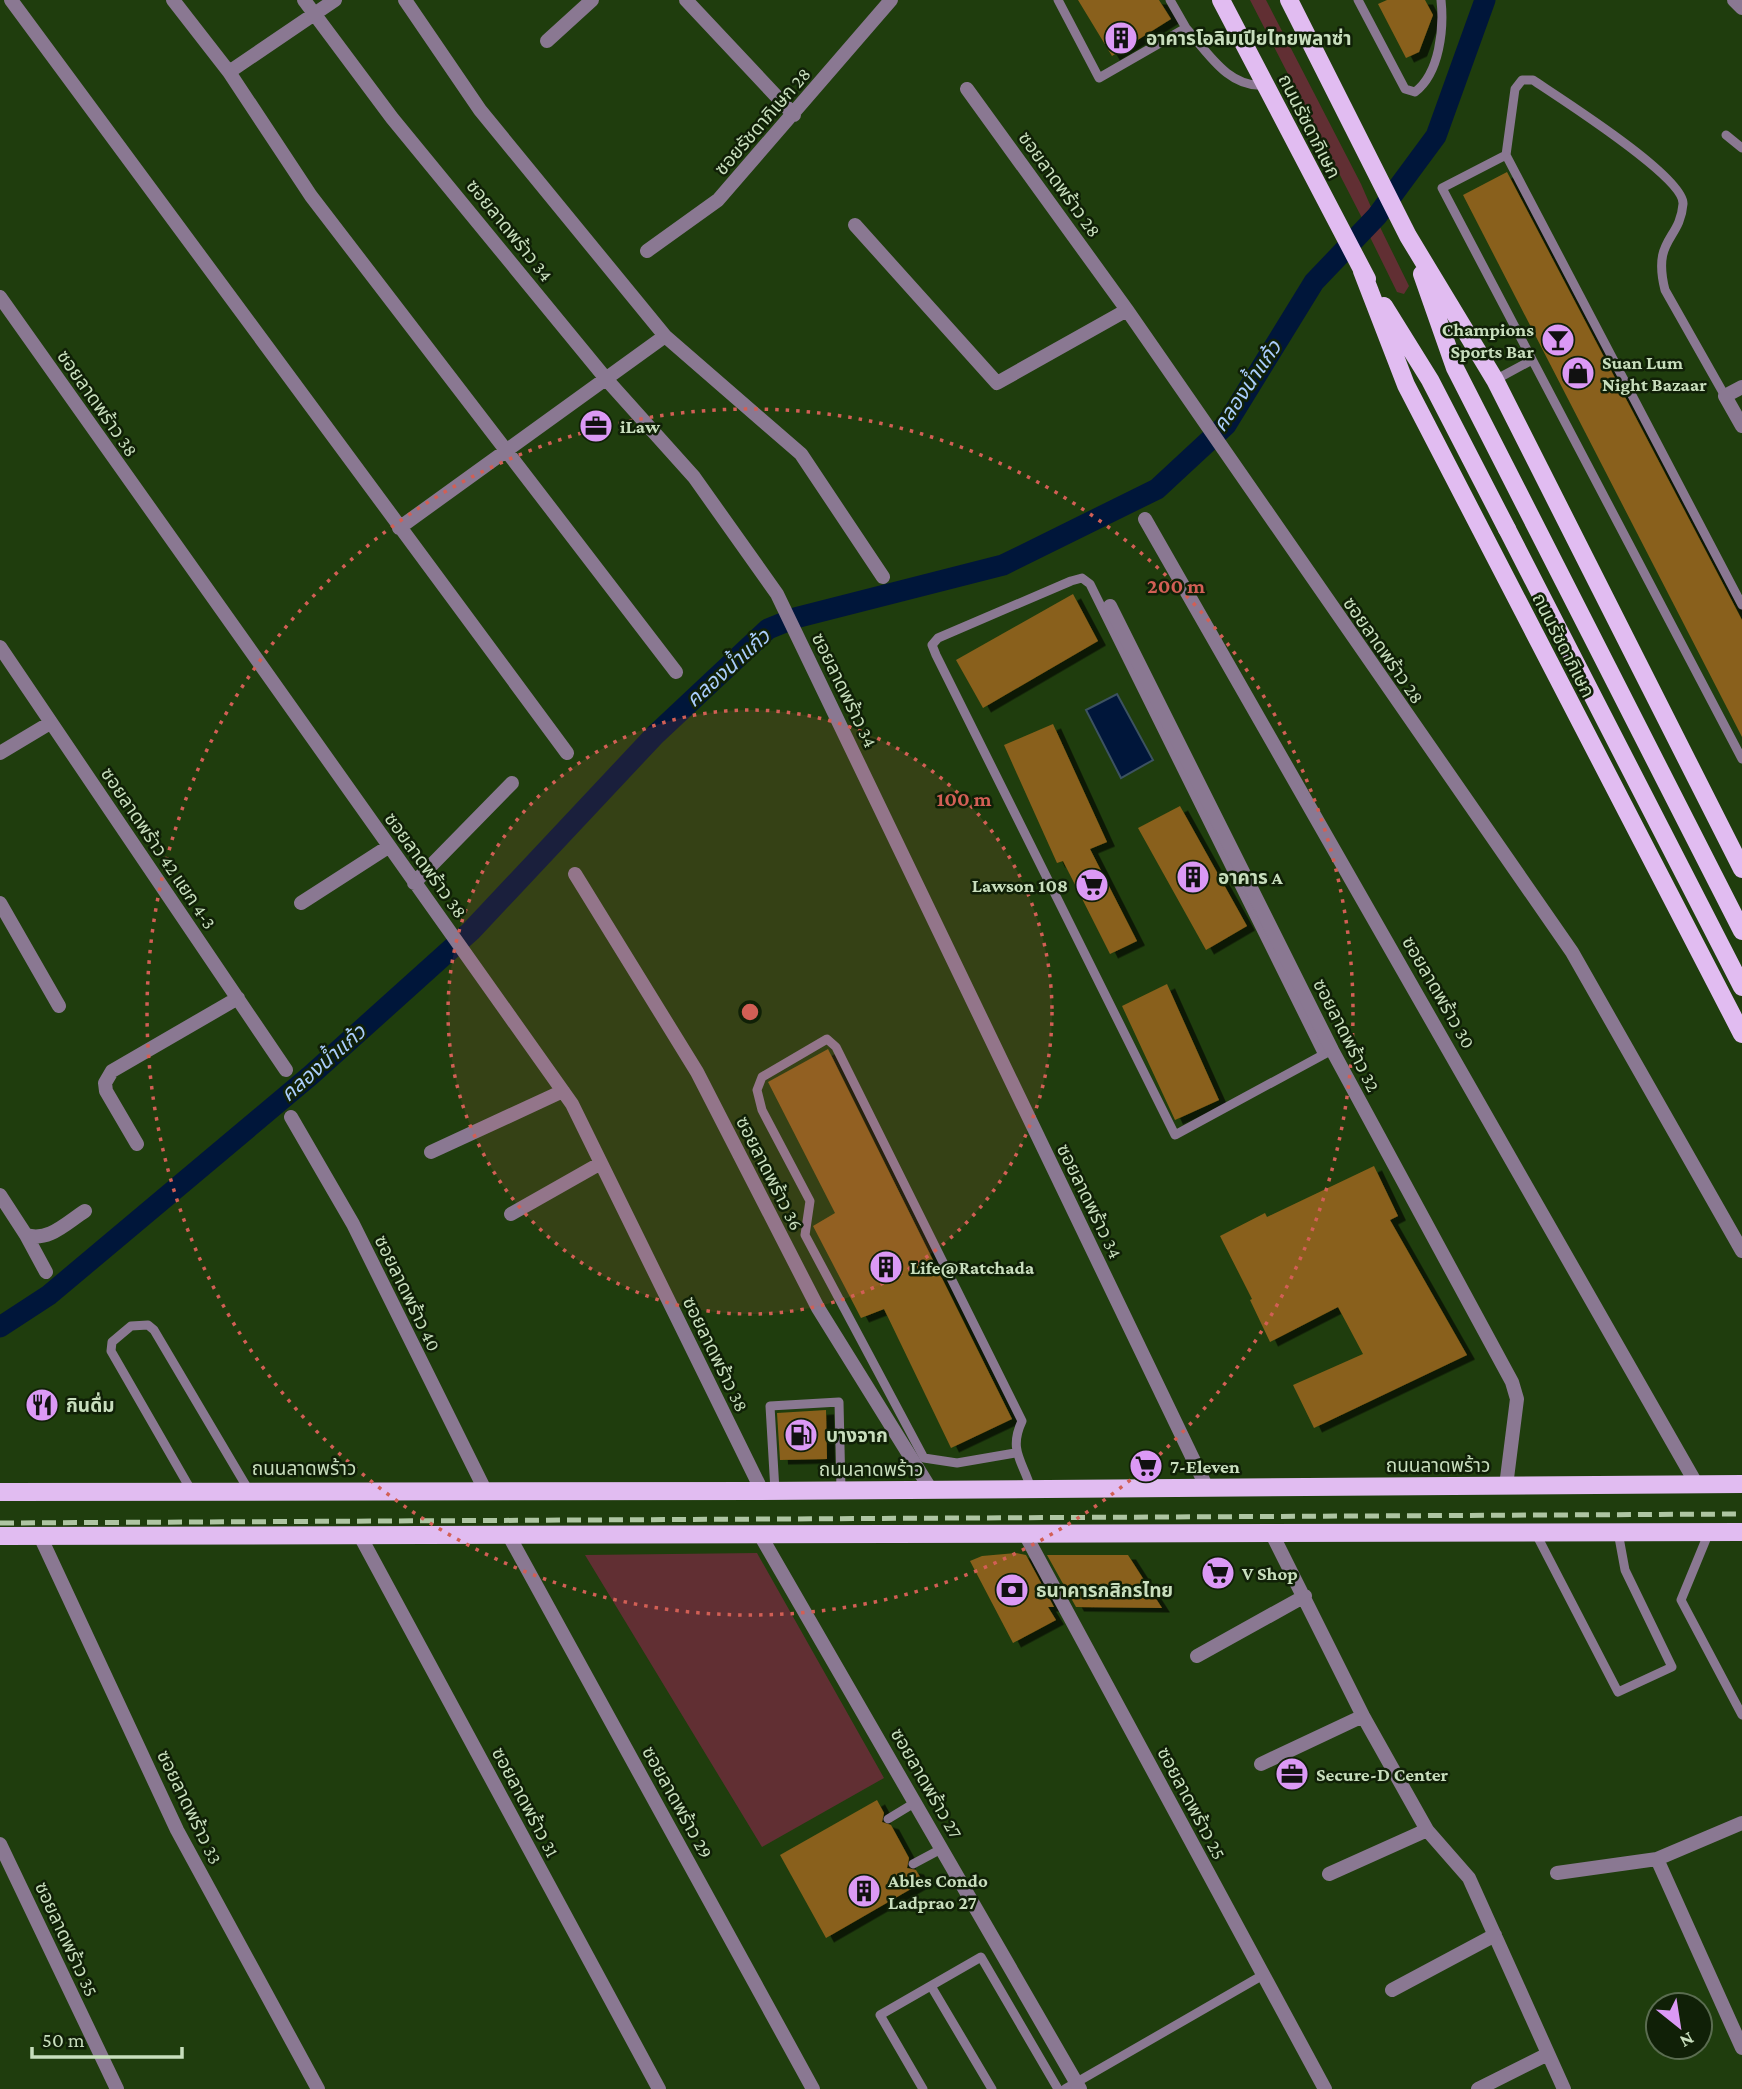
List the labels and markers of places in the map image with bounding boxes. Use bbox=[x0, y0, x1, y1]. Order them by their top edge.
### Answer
building icon: อาคารโอลิมเปียไทยพลาซ่า bbox=[1102, 19, 1140, 57]
place label: อาคารโอลิมเปียไทยพลาซ่า bbox=[1146, 28, 1351, 49]
place label: Champions Sports Bar bbox=[1442, 319, 1534, 362]
bar icon: Champions Sports Bar bbox=[1539, 321, 1577, 359]
place label: Suan Lum Night Bazaar bbox=[1602, 352, 1707, 395]
shop icon: Suan Lum Night Bazaar bbox=[1559, 354, 1597, 392]
office icon: iLaw bbox=[577, 407, 615, 445]
place label: iLaw bbox=[620, 416, 661, 437]
building icon: อาคาร A bbox=[1174, 858, 1212, 896]
supermarket icon: Lawson 108 bbox=[1073, 866, 1111, 904]
place label: อาคาร A bbox=[1218, 867, 1284, 888]
place label: Lawson 108 bbox=[972, 875, 1068, 896]
centre of rings bbox=[738, 1000, 762, 1024]
building icon: Life@Ratchada bbox=[867, 1248, 905, 1286]
place label: Life@Ratchada bbox=[910, 1257, 1035, 1278]
restaurant icon: กินดื่ม bbox=[23, 1386, 61, 1424]
place label: กินดื่ม bbox=[66, 1392, 114, 1416]
fuel station icon: บางจาก bbox=[782, 1416, 820, 1454]
place label: บางจาก bbox=[826, 1425, 888, 1446]
supermarket icon: 7-Eleven bbox=[1127, 1447, 1165, 1485]
place label: 7-Eleven bbox=[1170, 1456, 1240, 1477]
supermarket icon: V Shop bbox=[1199, 1554, 1237, 1592]
place label: V Shop bbox=[1241, 1563, 1298, 1584]
bank icon: ธนาคารกสิกรไทย bbox=[993, 1571, 1031, 1609]
place label: ธนาคารกสิกรไทย bbox=[1036, 1580, 1173, 1601]
office icon: Secure-D Center bbox=[1273, 1755, 1311, 1793]
place label: Secure-D Center bbox=[1316, 1764, 1448, 1785]
place label: Ables Condo Ladprao 27 bbox=[887, 1870, 988, 1913]
building icon: Ables Condo Ladprao 27 bbox=[845, 1872, 883, 1910]

